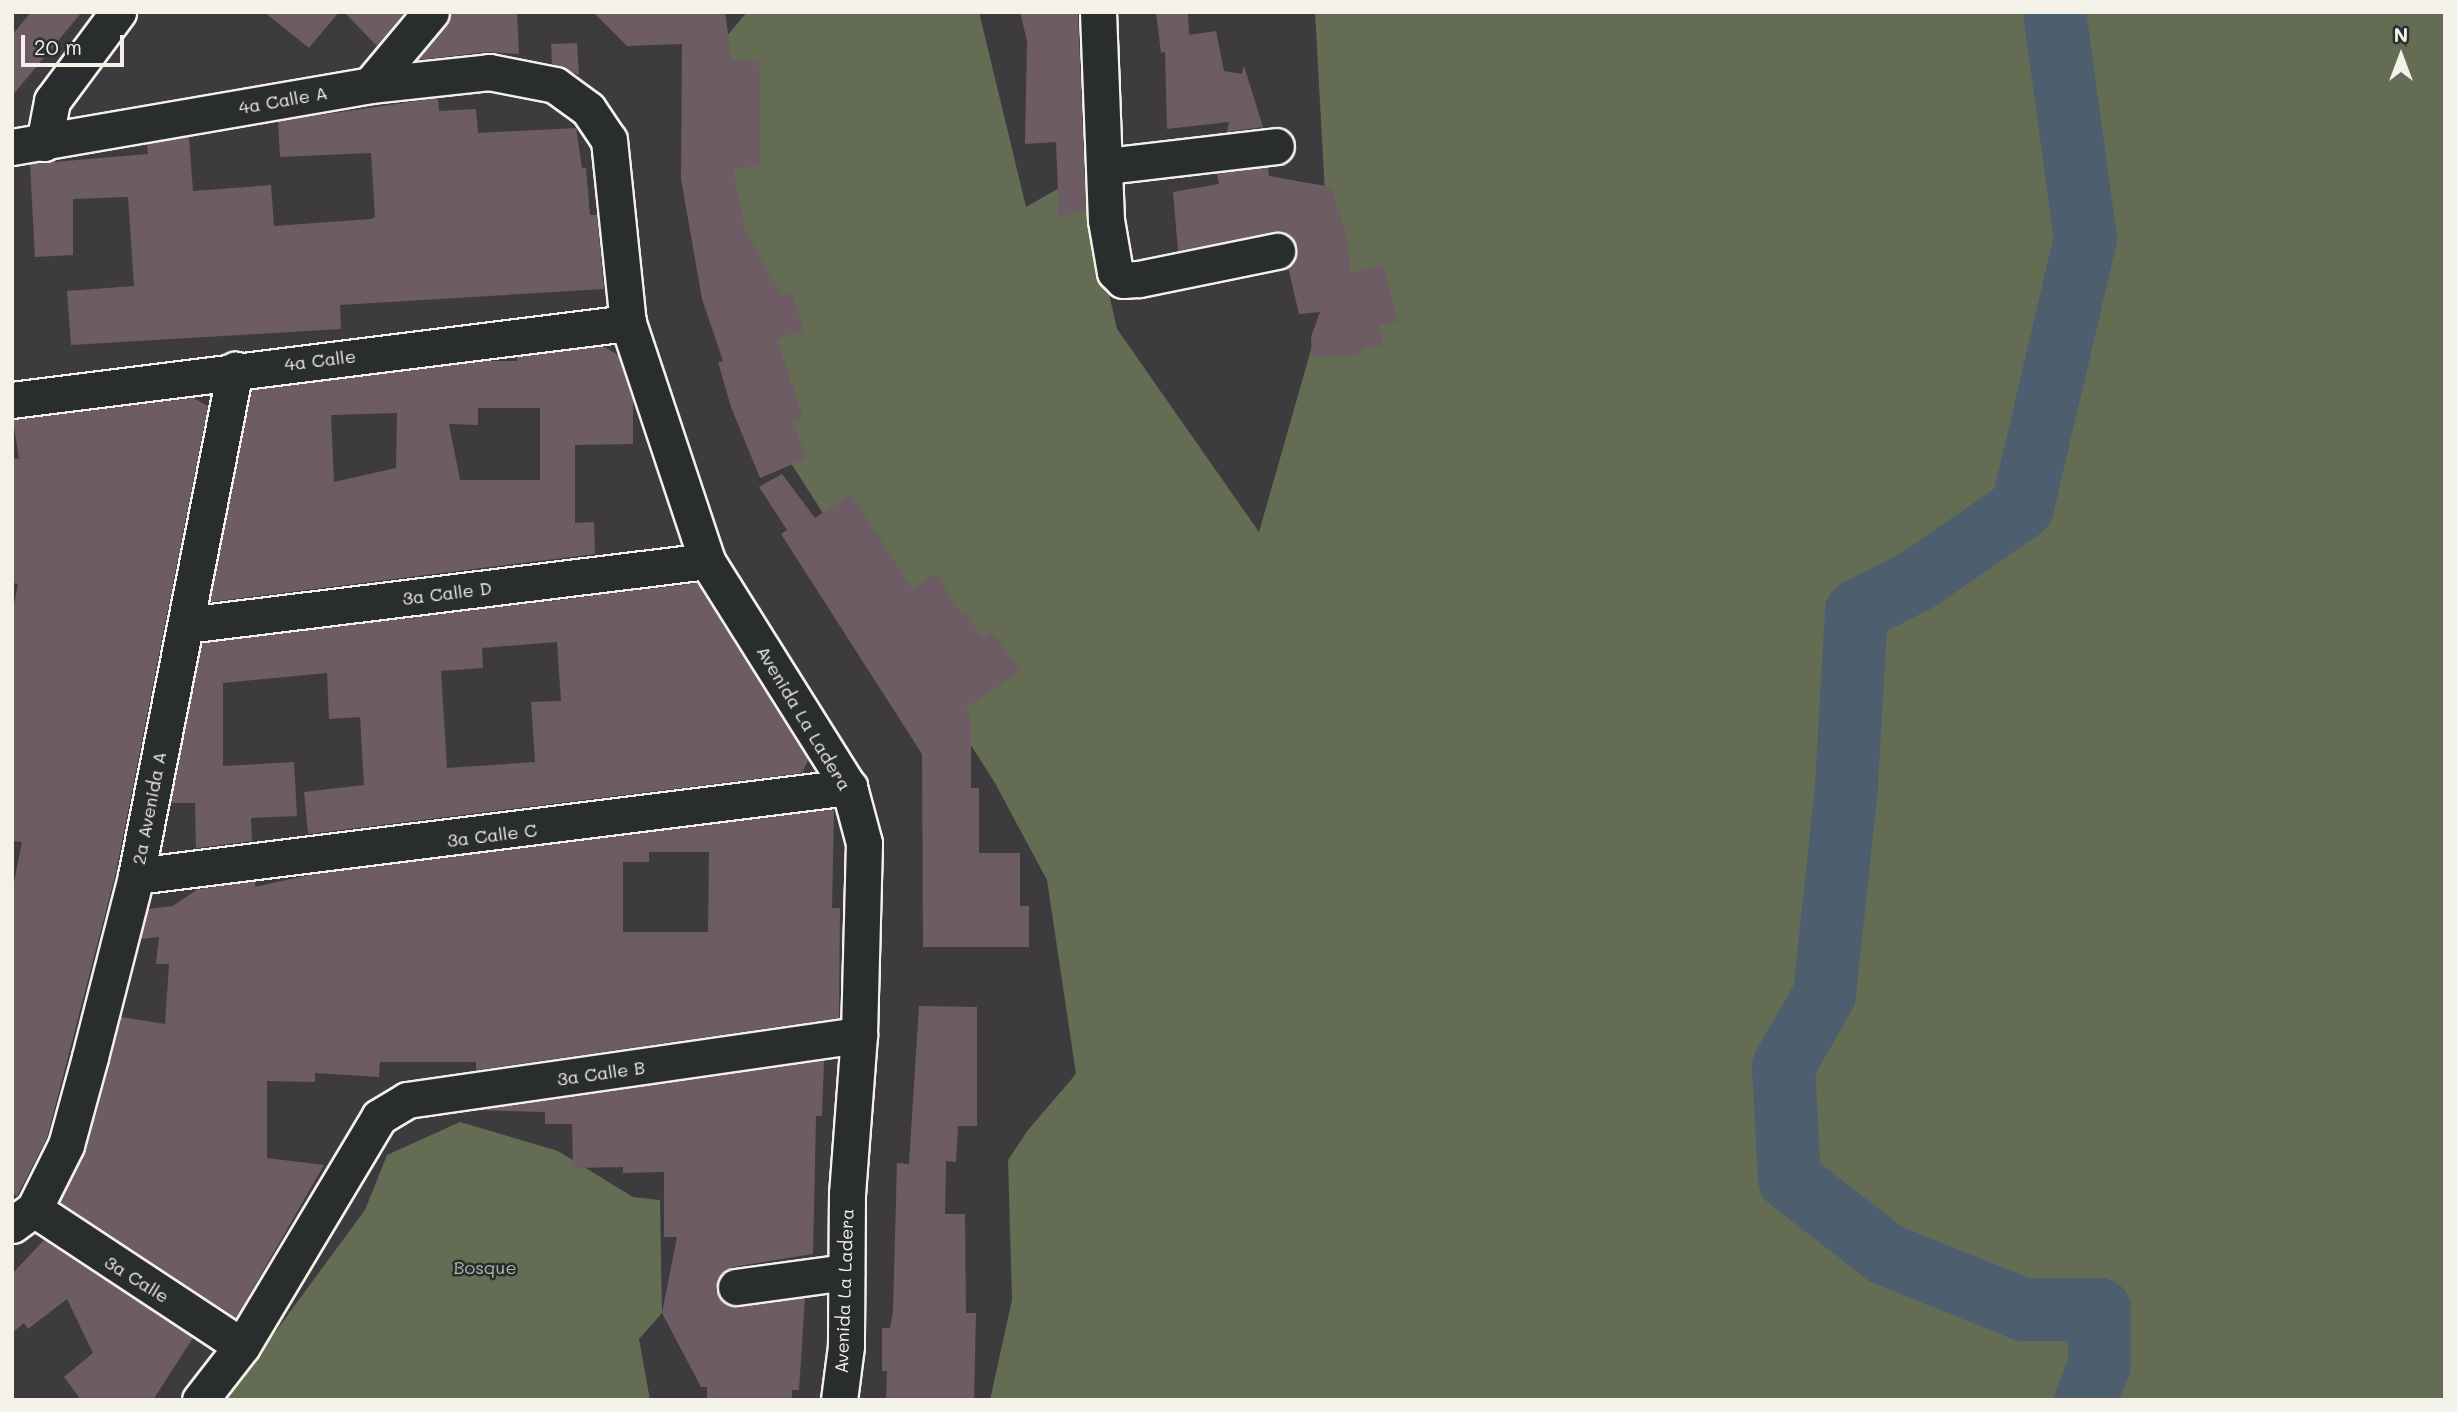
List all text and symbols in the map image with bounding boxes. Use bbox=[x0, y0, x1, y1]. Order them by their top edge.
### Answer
scale bar bbox=[24, 21, 128, 65]
north arrow bbox=[2366, 21, 2436, 91]
text: N bbox=[2394, 22, 2408, 47]
text: 20 m bbox=[34, 33, 82, 60]
street label: 4a Calle A bbox=[237, 82, 329, 118]
street label: 4a Calle bbox=[283, 345, 357, 375]
street label: 3a Calle D bbox=[401, 577, 493, 609]
street label: Avenida La Ladera bbox=[752, 642, 856, 794]
street label: 2a Avenida A bbox=[127, 750, 171, 866]
street label: 3a Calle C bbox=[446, 819, 538, 851]
street label: 3a Calle B bbox=[556, 1056, 646, 1090]
street label: Avenida La Ladera bbox=[830, 1208, 858, 1374]
street label: 3a Calle bbox=[101, 1251, 173, 1307]
park label: Bosque bbox=[453, 1256, 517, 1278]

